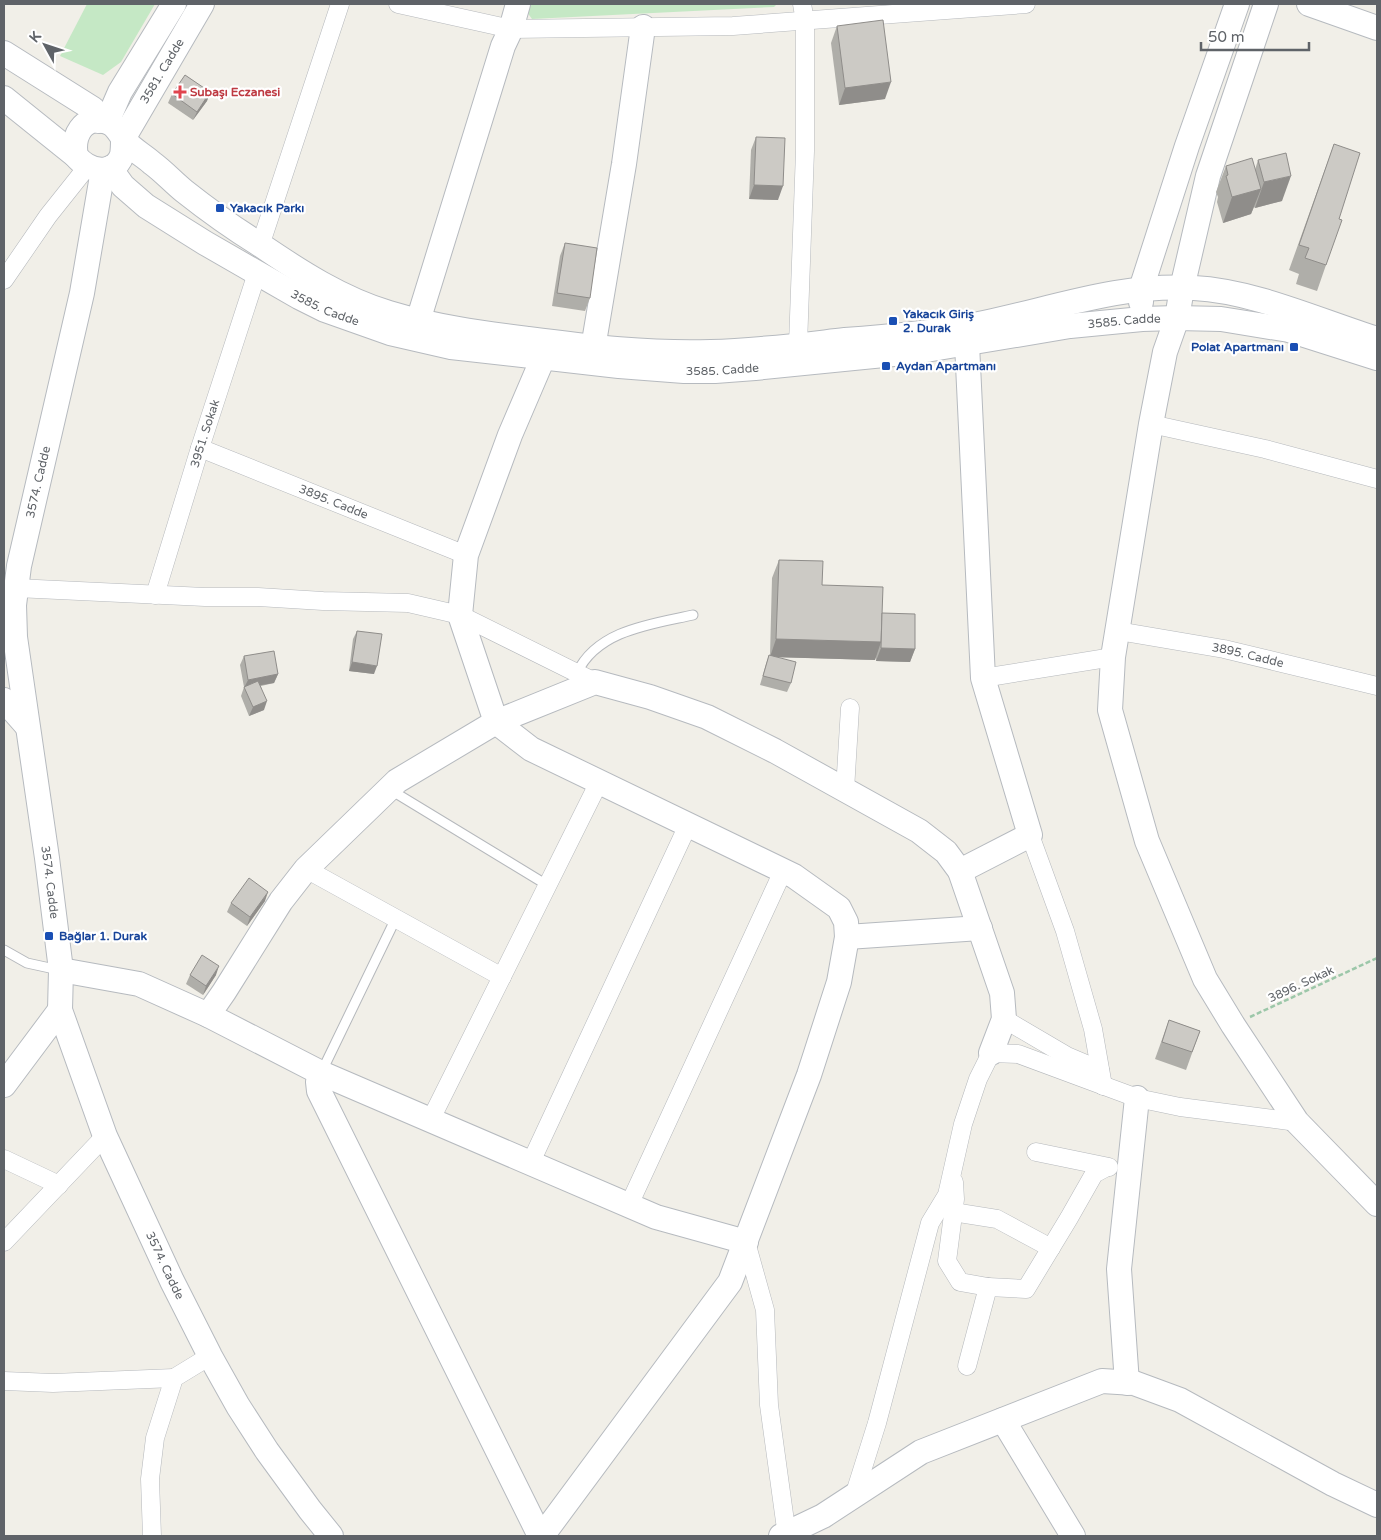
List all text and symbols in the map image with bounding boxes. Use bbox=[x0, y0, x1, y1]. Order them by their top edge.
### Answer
north arrow bbox=[20, 20, 70, 70]
scale bar bbox=[1201, 20, 1308, 52]
text: K bbox=[26, 27, 45, 46]
text: 50 m bbox=[1208, 28, 1245, 46]
street label: 3581. Cadde bbox=[137, 36, 187, 106]
place label: Subaşı Eczanesi bbox=[190, 85, 280, 100]
marker: Subaşı Eczanesi bbox=[174, 86, 186, 98]
place label: Yakacık Parkı bbox=[230, 201, 304, 215]
marker: Yakacık Parkı bbox=[214, 202, 226, 214]
street label: 3585. Cadde bbox=[288, 287, 361, 329]
place label: Yakacık Giriş 2. Durak bbox=[903, 307, 974, 335]
street label: 3585. Cadde bbox=[1087, 311, 1161, 331]
marker: Yakacık Giriş 2. Durak bbox=[887, 315, 899, 327]
place label: Polat Apartmanı bbox=[1191, 340, 1284, 355]
marker: Polat Apartmanı bbox=[1288, 341, 1300, 353]
place label: Aydan Apartmanı bbox=[896, 359, 996, 374]
marker: Aydan Apartmanı bbox=[880, 360, 892, 372]
street label: 3585. Cadde bbox=[686, 361, 760, 378]
street label: 3951. Sokak bbox=[187, 397, 222, 469]
street label: 3574. Cadde bbox=[23, 444, 53, 519]
street label: 3895. Cadde bbox=[297, 482, 370, 522]
street label: 3895. Cadde bbox=[1211, 640, 1285, 670]
street label: 3574. Cadde bbox=[38, 845, 62, 920]
place label: Bağlar 1. Durak bbox=[59, 929, 147, 944]
marker: Bağlar 1. Durak bbox=[43, 930, 55, 942]
street label: 3896. Sokak bbox=[1266, 963, 1336, 1005]
street label: 3574. Cadde bbox=[143, 1229, 187, 1302]

